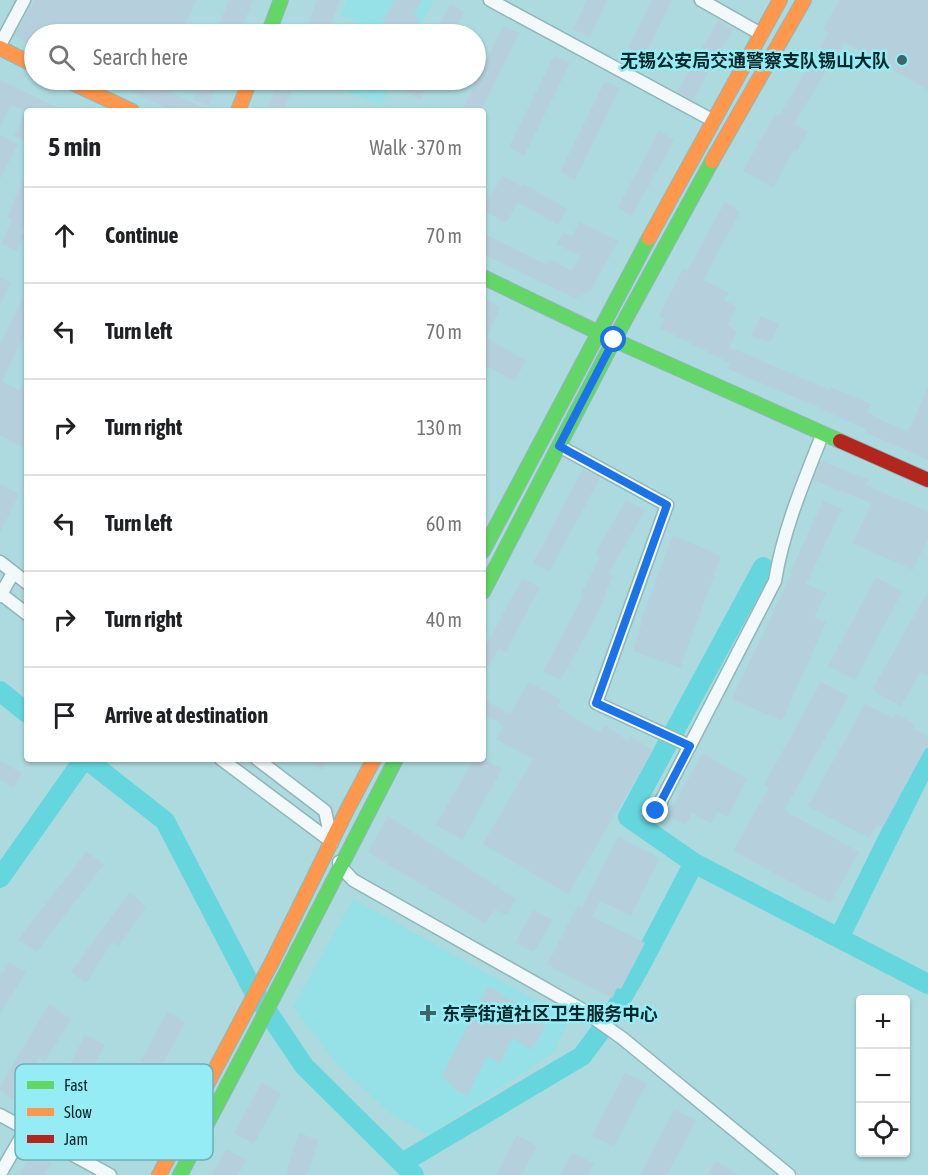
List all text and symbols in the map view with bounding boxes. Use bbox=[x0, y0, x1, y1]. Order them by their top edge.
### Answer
search box bbox=[24, 24, 486, 90]
icon: search bbox=[45, 41, 78, 74]
text: Search here bbox=[93, 44, 188, 70]
place label: 无锡公安局交通警察支队锡山大队 bbox=[620, 50, 890, 71]
marker: 无锡公安局交通警察支队锡山大队 bbox=[895, 53, 909, 67]
text: 5 min bbox=[48, 132, 101, 162]
text: Walk · 370 m bbox=[370, 136, 462, 159]
icon: ahead bbox=[48, 219, 81, 252]
text: Continue bbox=[105, 222, 179, 248]
text: 70 m bbox=[426, 224, 462, 247]
icon: left bbox=[48, 315, 81, 348]
text: Turn left bbox=[105, 318, 172, 344]
text: 70 m bbox=[426, 320, 462, 343]
route start bbox=[600, 326, 626, 352]
icon: right bbox=[48, 411, 81, 444]
text: Turn right bbox=[105, 414, 182, 440]
text: 130 m bbox=[417, 416, 462, 439]
icon: left bbox=[48, 507, 81, 540]
text: Turn left bbox=[105, 510, 172, 536]
text: 60 m bbox=[426, 512, 462, 535]
icon: right bbox=[48, 603, 81, 636]
text: Turn right bbox=[105, 606, 182, 632]
text: 40 m bbox=[426, 608, 462, 631]
icon: arrive bbox=[48, 699, 81, 732]
text: Arrive at destination bbox=[105, 702, 268, 728]
route end bbox=[642, 797, 668, 823]
map controls bbox=[856, 995, 910, 1157]
button: + bbox=[856, 995, 910, 1049]
place label: 东亭街道社区卫生服务中心 bbox=[442, 1003, 658, 1024]
marker: 东亭街道社区卫生服务中心 bbox=[419, 1004, 437, 1022]
button: − bbox=[856, 1049, 910, 1103]
legend bbox=[15, 1064, 213, 1160]
text: Fast bbox=[64, 1076, 88, 1094]
text: Slow bbox=[64, 1103, 92, 1121]
button: locate bbox=[856, 1103, 910, 1157]
text: Jam bbox=[64, 1130, 88, 1148]

